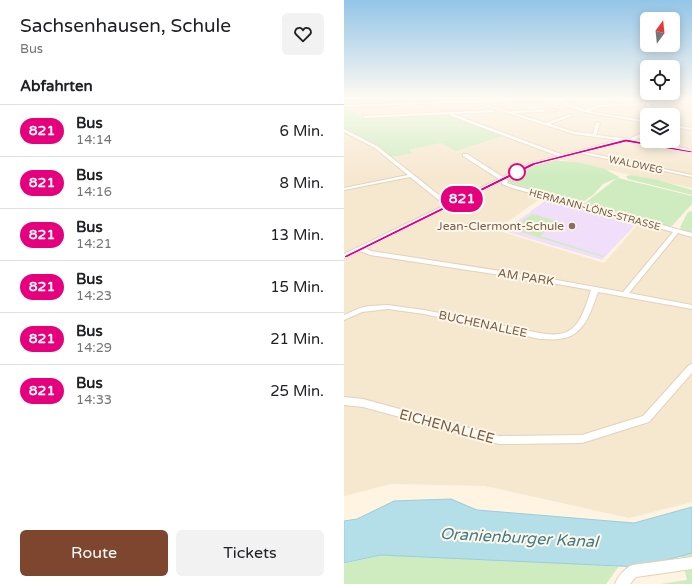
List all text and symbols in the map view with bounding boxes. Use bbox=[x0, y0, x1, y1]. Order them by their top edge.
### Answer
north arrow bbox=[640, 12, 680, 52]
map controls bbox=[640, 12, 680, 148]
button: heart bbox=[282, 13, 324, 55]
text: Sachsenhausen, Schule bbox=[20, 15, 231, 37]
text: Bus bbox=[20, 41, 43, 57]
button: locate bbox=[640, 60, 680, 100]
text: Abfahrten bbox=[20, 77, 93, 95]
button: layers bbox=[640, 108, 680, 148]
text: Bus bbox=[76, 114, 103, 132]
text: 821 bbox=[29, 122, 55, 139]
text: 6 Min. bbox=[280, 122, 324, 140]
text: 14:14 bbox=[76, 132, 112, 148]
street label: WALDWEG bbox=[608, 153, 664, 177]
unlabelled marker bbox=[508, 163, 526, 181]
text: Bus bbox=[76, 166, 103, 184]
text: 821 bbox=[29, 174, 55, 191]
text: 8 Min. bbox=[280, 174, 324, 192]
text: 14:16 bbox=[76, 184, 112, 200]
line badge: 821 bbox=[439, 186, 485, 212]
street label: HERMANN-LÖNS-STRASSE bbox=[528, 187, 662, 233]
text: 821 bbox=[449, 190, 475, 207]
text: Bus bbox=[76, 218, 103, 236]
place label: Jean-Clermont-Schule bbox=[437, 219, 564, 233]
marker: Jean-Clermont-Schule bbox=[567, 221, 577, 231]
text: 821 bbox=[29, 226, 55, 243]
text: 13 Min. bbox=[270, 226, 324, 244]
text: 14:21 bbox=[76, 236, 112, 252]
street label: AM PARK bbox=[497, 266, 555, 288]
text: Bus bbox=[76, 270, 103, 288]
text: 821 bbox=[29, 278, 55, 295]
text: 15 Min. bbox=[270, 278, 324, 296]
text: 14:23 bbox=[76, 288, 112, 304]
street label: BUCHENALLEE bbox=[437, 308, 529, 340]
text: Bus bbox=[76, 322, 103, 340]
text: 821 bbox=[29, 330, 55, 347]
text: 21 Min. bbox=[270, 330, 324, 348]
text: 14:29 bbox=[76, 340, 112, 356]
text: Bus bbox=[76, 374, 103, 392]
text: 821 bbox=[29, 382, 55, 399]
text: 25 Min. bbox=[270, 382, 324, 400]
text: 14:33 bbox=[76, 392, 112, 408]
street label: EICHENALLEE bbox=[397, 406, 496, 447]
water label: Oranienburger Kanal bbox=[439, 524, 600, 552]
button: Route bbox=[20, 530, 168, 576]
button: Tickets bbox=[176, 530, 324, 576]

